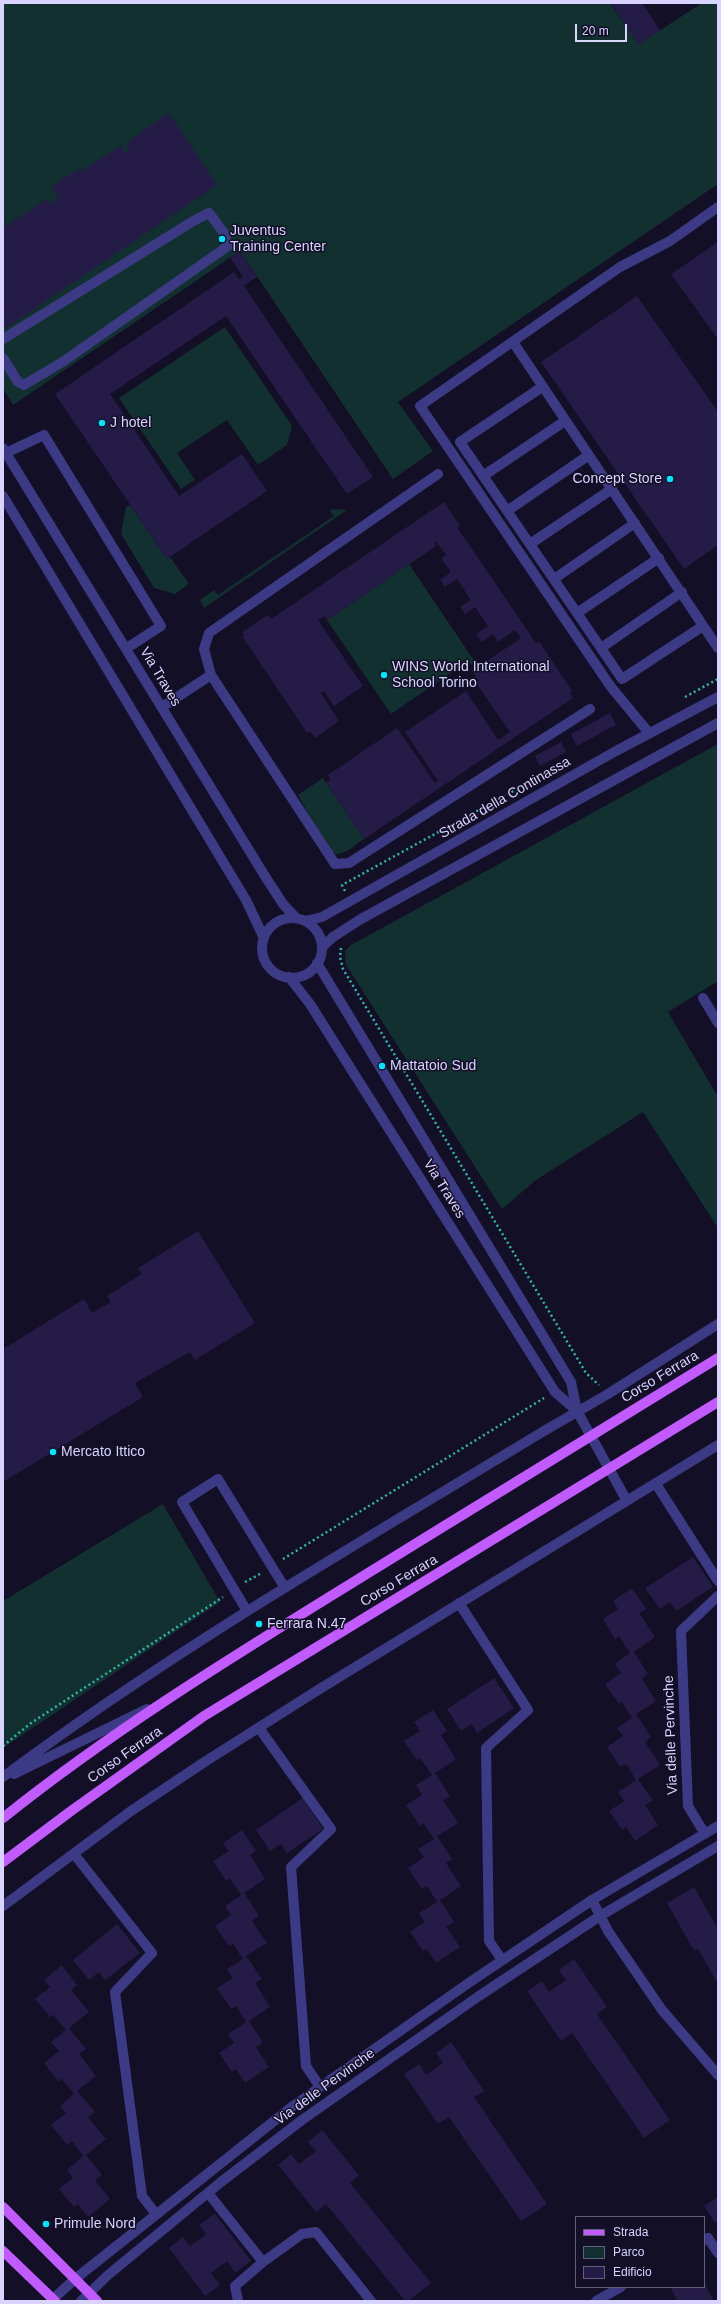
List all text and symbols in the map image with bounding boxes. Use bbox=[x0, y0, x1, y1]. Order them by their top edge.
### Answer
scale bar bbox=[577, 16, 629, 42]
text: 20 m bbox=[582, 24, 609, 38]
place label: Juventus Training Center bbox=[230, 223, 326, 256]
marker: Juventus Training Center bbox=[217, 234, 227, 244]
place label: J hotel bbox=[110, 415, 151, 431]
marker: J hotel bbox=[97, 418, 107, 428]
place label: Concept Store bbox=[573, 471, 662, 487]
marker: Concept Store bbox=[665, 474, 675, 484]
street label: Via Traves bbox=[136, 644, 184, 710]
place label: WINS World International School Torino bbox=[392, 659, 550, 692]
marker: WINS World International School Torino bbox=[379, 670, 389, 680]
street label: Strada della Continassa bbox=[436, 754, 574, 842]
place label: Mattatoio Sud bbox=[390, 1058, 476, 1074]
marker: Mattatoio Sud bbox=[377, 1061, 387, 1071]
street label: Via Traves bbox=[419, 1157, 469, 1221]
street label: Corso Ferrara bbox=[618, 1347, 702, 1407]
place label: Mercato Ittico bbox=[61, 1444, 145, 1460]
marker: Mercato Ittico bbox=[48, 1447, 58, 1457]
street label: Corso Ferrara bbox=[357, 1551, 441, 1611]
place label: Ferrara N.47 bbox=[267, 1616, 346, 1632]
marker: Ferrara N.47 bbox=[254, 1619, 264, 1629]
street label: Via delle Pervinche bbox=[661, 1675, 681, 1795]
street label: Corso Ferrara bbox=[84, 1723, 166, 1787]
street label: Via delle Pervinche bbox=[272, 2045, 378, 2129]
place label: Primule Nord bbox=[54, 2216, 136, 2232]
legend bbox=[575, 2216, 705, 2288]
marker: Primule Nord bbox=[41, 2219, 51, 2229]
text: Strada bbox=[613, 2225, 648, 2239]
text: Parco bbox=[613, 2245, 644, 2259]
text: Edificio bbox=[613, 2265, 652, 2279]

